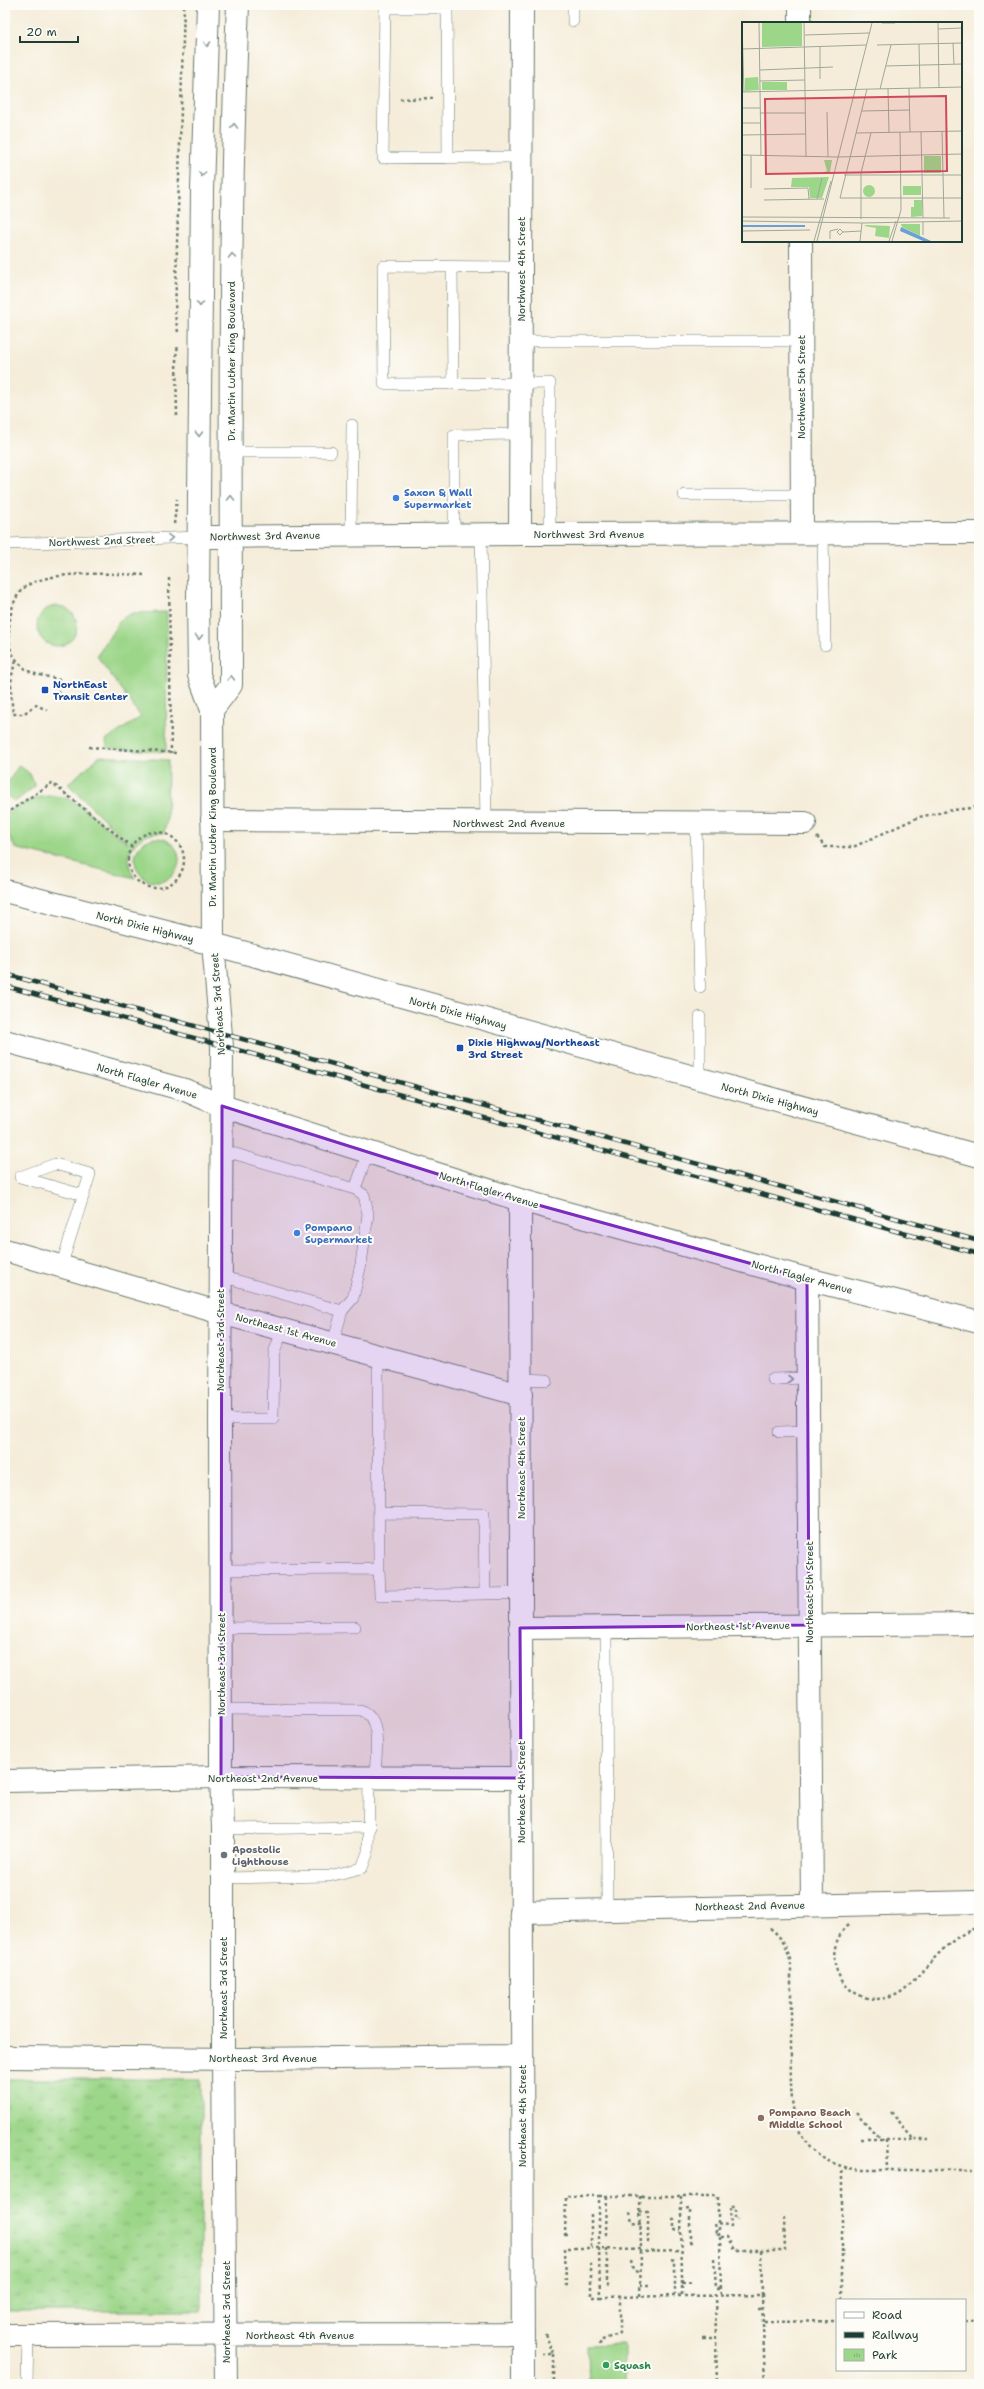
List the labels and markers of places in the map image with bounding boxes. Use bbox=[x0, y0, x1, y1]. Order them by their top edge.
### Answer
place label: Saxon & Wall Supermarket bbox=[404, 486, 473, 511]
marker: Saxon & Wall Supermarket bbox=[391, 493, 401, 503]
place label: NorthEast Transit Center bbox=[53, 678, 128, 703]
marker: NorthEast Transit Center bbox=[40, 685, 50, 695]
place label: Dixie Highway/Northeast 3rd Street bbox=[468, 1036, 600, 1061]
marker: Dixie Highway/Northeast 3rd Street bbox=[455, 1043, 465, 1053]
place label: Pompano Supermarket bbox=[305, 1221, 372, 1246]
marker: Pompano Supermarket bbox=[292, 1228, 302, 1238]
place label: Apostolic Lighthouse bbox=[232, 1843, 289, 1868]
marker: Apostolic Lighthouse bbox=[219, 1850, 229, 1860]
place label: Pompano Beach Middle School bbox=[769, 2106, 851, 2131]
marker: Pompano Beach Middle School bbox=[756, 2113, 766, 2123]
place label: Squash bbox=[614, 2359, 651, 2372]
marker: Squash bbox=[601, 2360, 611, 2370]

